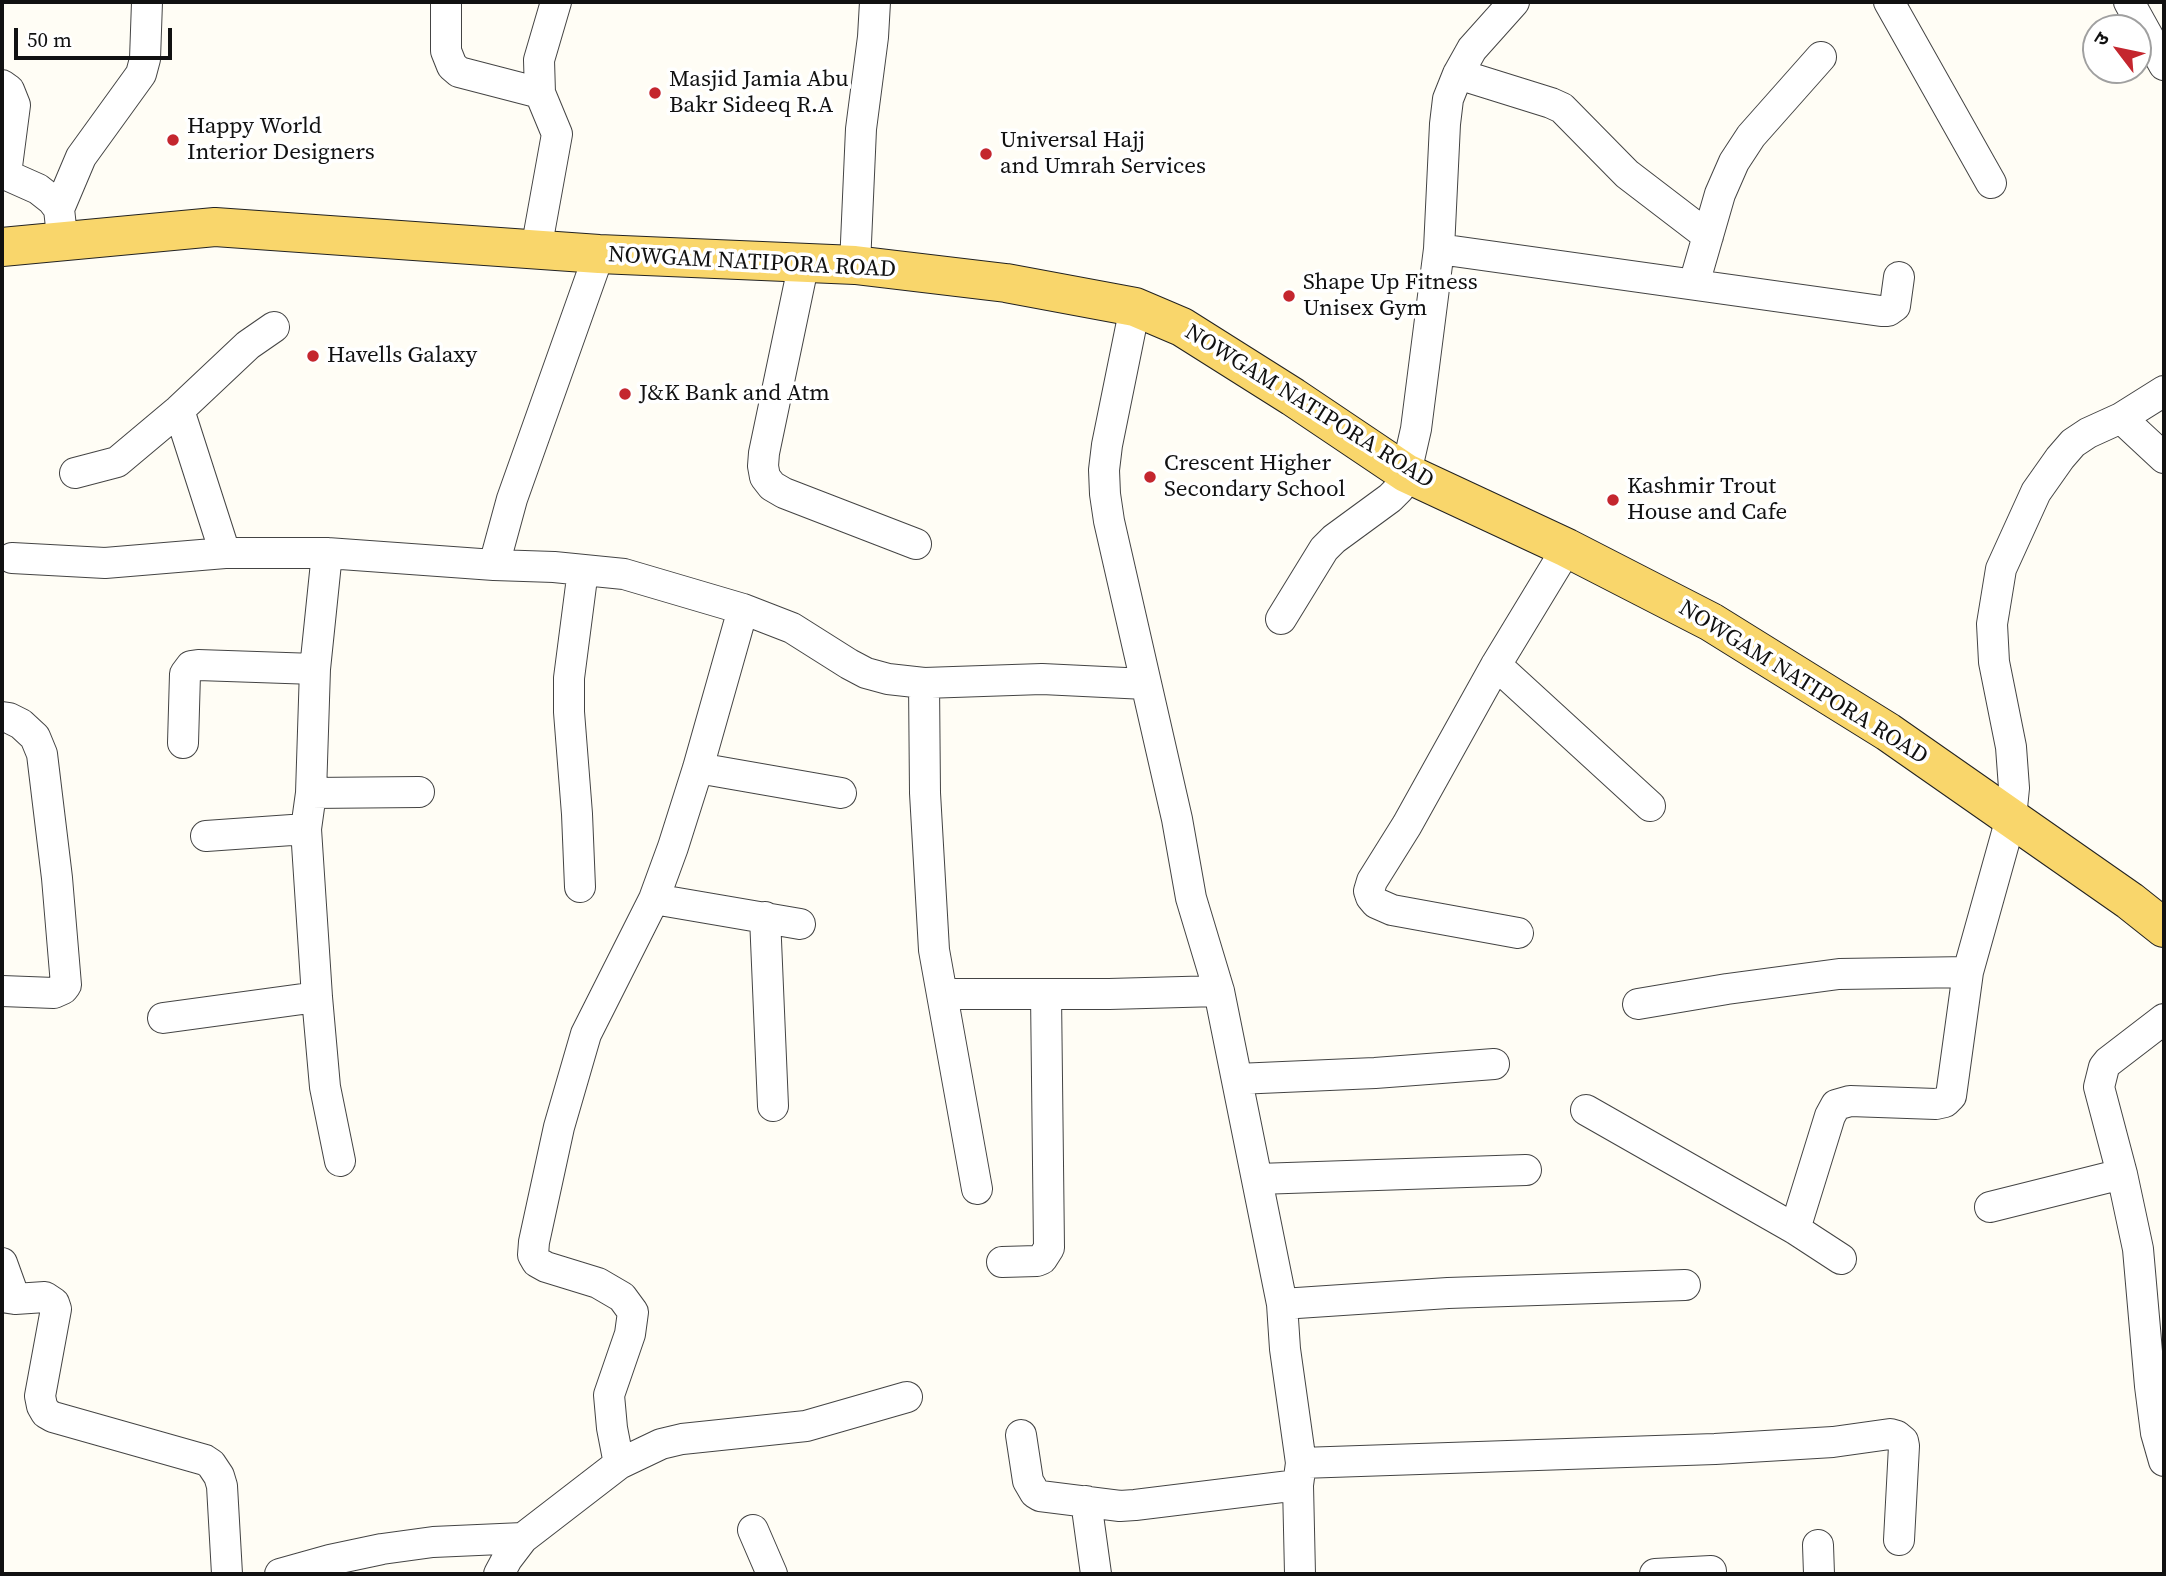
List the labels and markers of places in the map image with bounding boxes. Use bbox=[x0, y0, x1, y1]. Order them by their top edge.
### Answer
place label: Masjid Jamia Abu Bakr Sideeq R.A bbox=[669, 66, 849, 120]
marker: Masjid Jamia Abu Bakr Sideeq R.A bbox=[647, 85, 663, 101]
place label: Happy World Interior Designers bbox=[187, 113, 375, 167]
place label: Universal Hajj and Umrah Services bbox=[1000, 127, 1206, 181]
marker: Happy World Interior Designers bbox=[165, 132, 181, 148]
marker: Universal Hajj and Umrah Services bbox=[978, 146, 994, 162]
place label: Shape Up Fitness Unisex Gym bbox=[1303, 269, 1478, 323]
marker: Shape Up Fitness Unisex Gym bbox=[1281, 288, 1297, 304]
place label: Havells Galaxy bbox=[327, 342, 477, 370]
marker: Havells Galaxy bbox=[305, 348, 321, 364]
place label: J&K Bank and Atm bbox=[639, 380, 830, 408]
marker: J&K Bank and Atm bbox=[617, 386, 633, 402]
place label: Crescent Higher Secondary School bbox=[1164, 450, 1345, 504]
marker: Crescent Higher Secondary School bbox=[1142, 469, 1158, 485]
place label: Kashmir Trout House and Cafe bbox=[1627, 473, 1787, 527]
marker: Kashmir Trout House and Cafe bbox=[1605, 492, 1621, 508]

